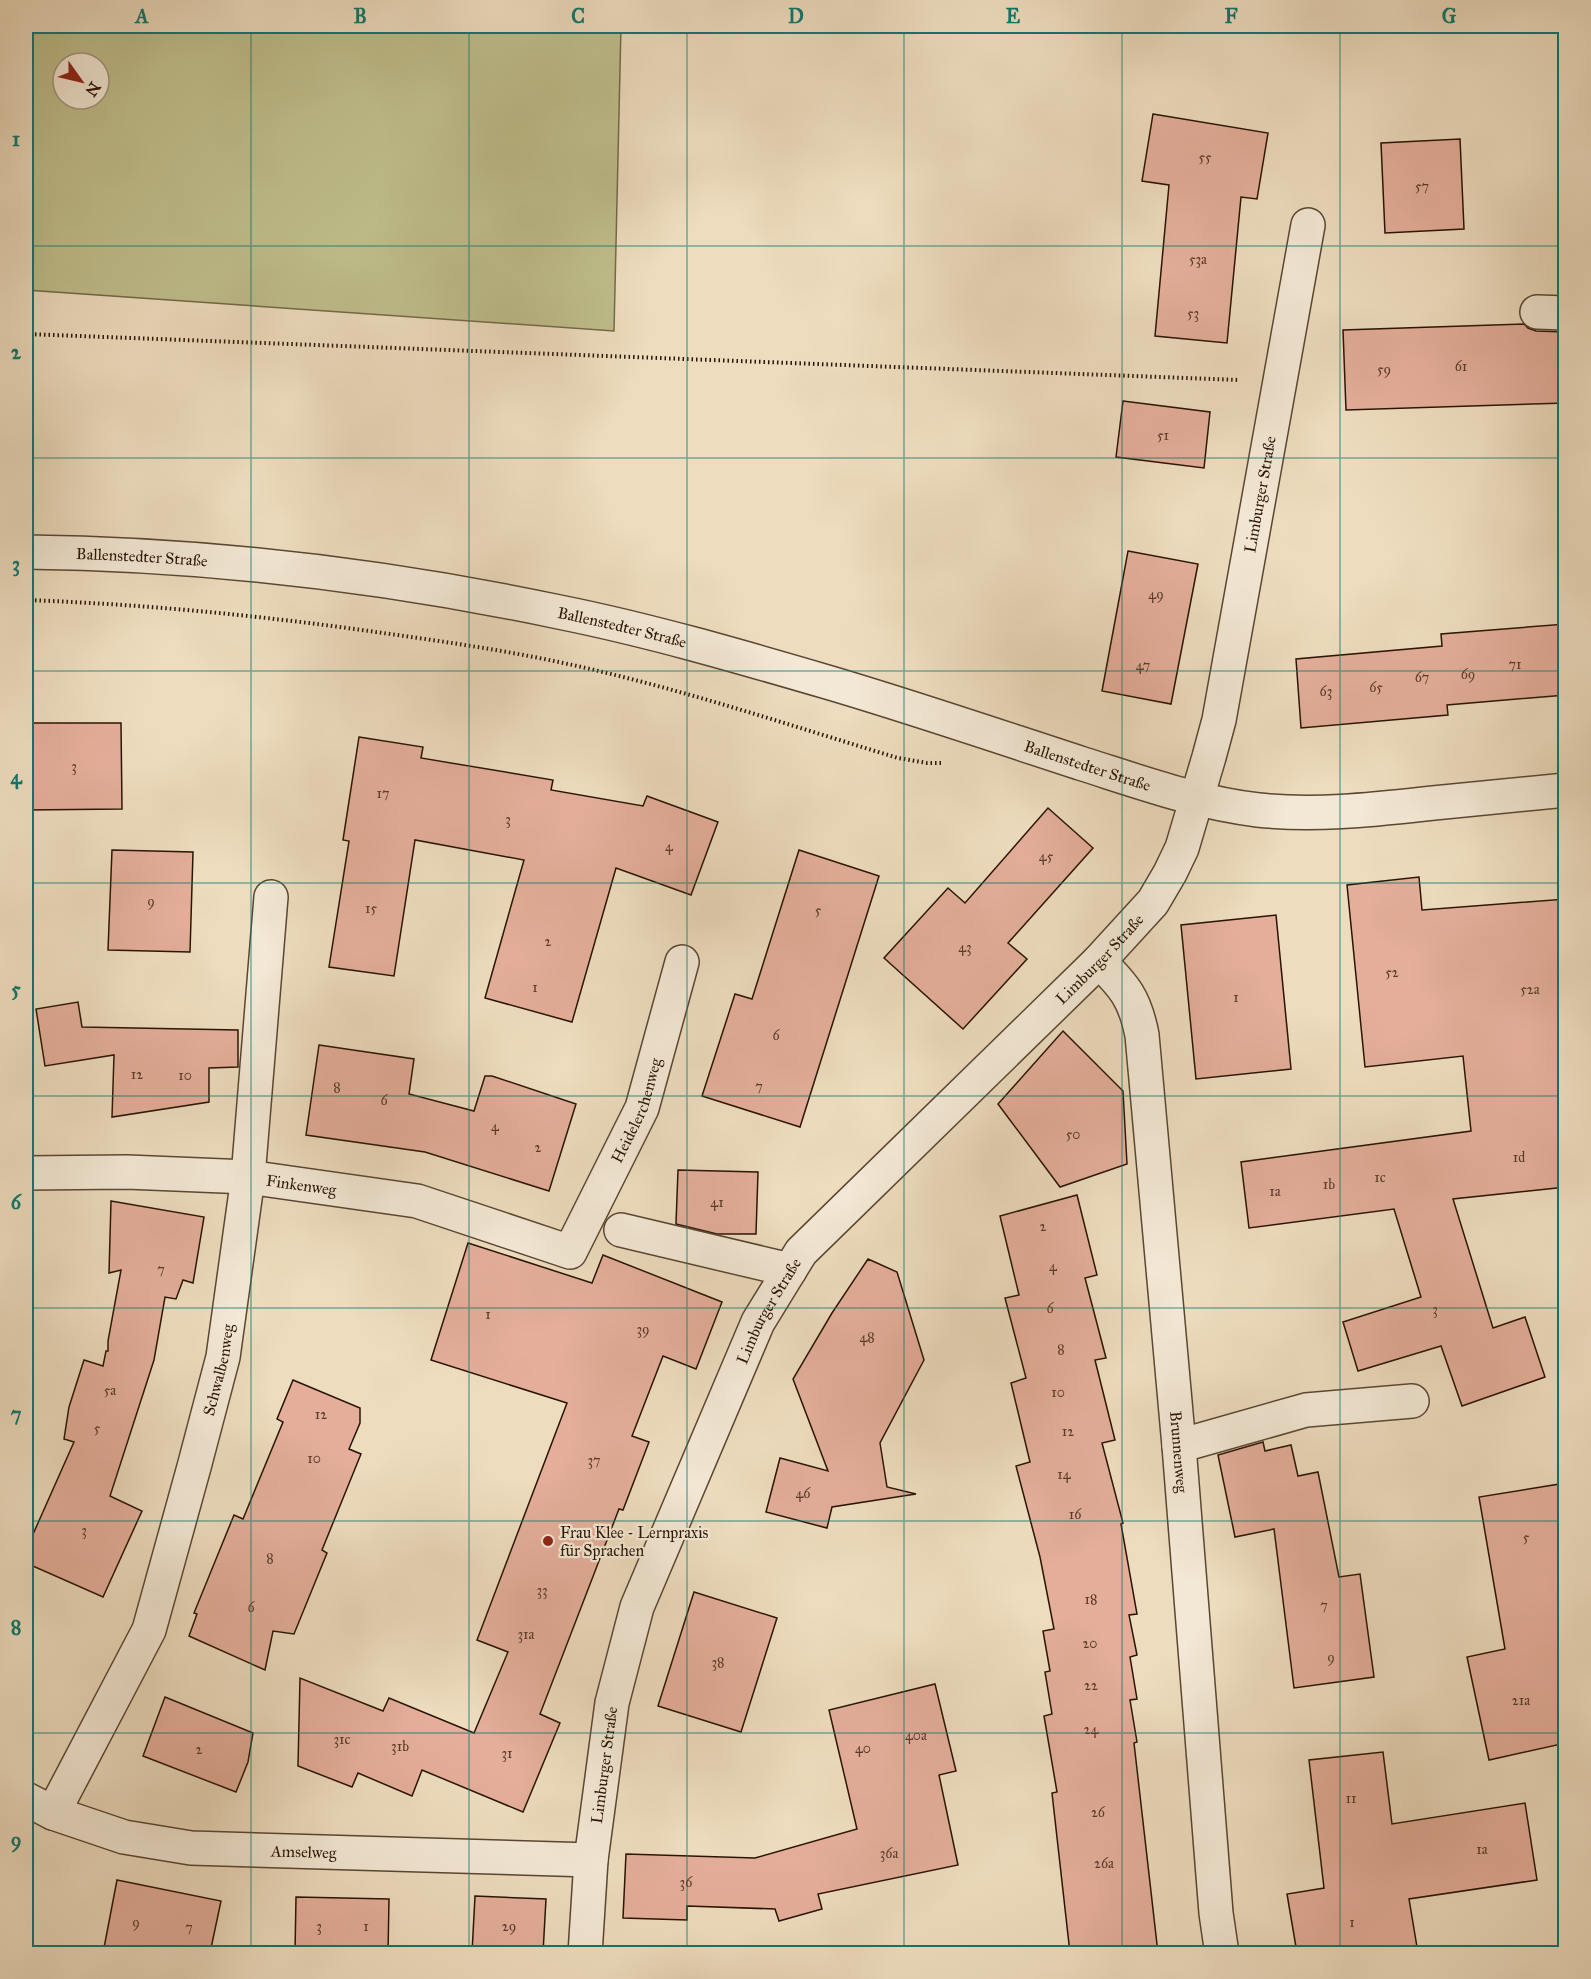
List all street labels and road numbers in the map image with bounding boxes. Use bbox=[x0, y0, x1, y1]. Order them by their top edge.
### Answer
street label: Limburger Straße bbox=[1240, 434, 1280, 554]
street label: Ballenstedter Straße bbox=[76, 544, 209, 570]
street label: Ballenstedter Straße bbox=[556, 603, 689, 652]
street label: Ballenstedter Straße bbox=[1022, 736, 1153, 795]
street label: Limburger Straße bbox=[1052, 910, 1148, 1008]
street label: Heidelerchenweg bbox=[607, 1055, 666, 1166]
street label: Finkenweg bbox=[265, 1171, 338, 1200]
street label: Limburger Straße bbox=[732, 1254, 805, 1367]
street label: Schwalbenweg bbox=[199, 1322, 239, 1418]
street label: Brunnenweg bbox=[1166, 1410, 1192, 1494]
street label: Limburger Straße bbox=[587, 1705, 621, 1825]
street label: Amselweg bbox=[270, 1841, 337, 1863]

